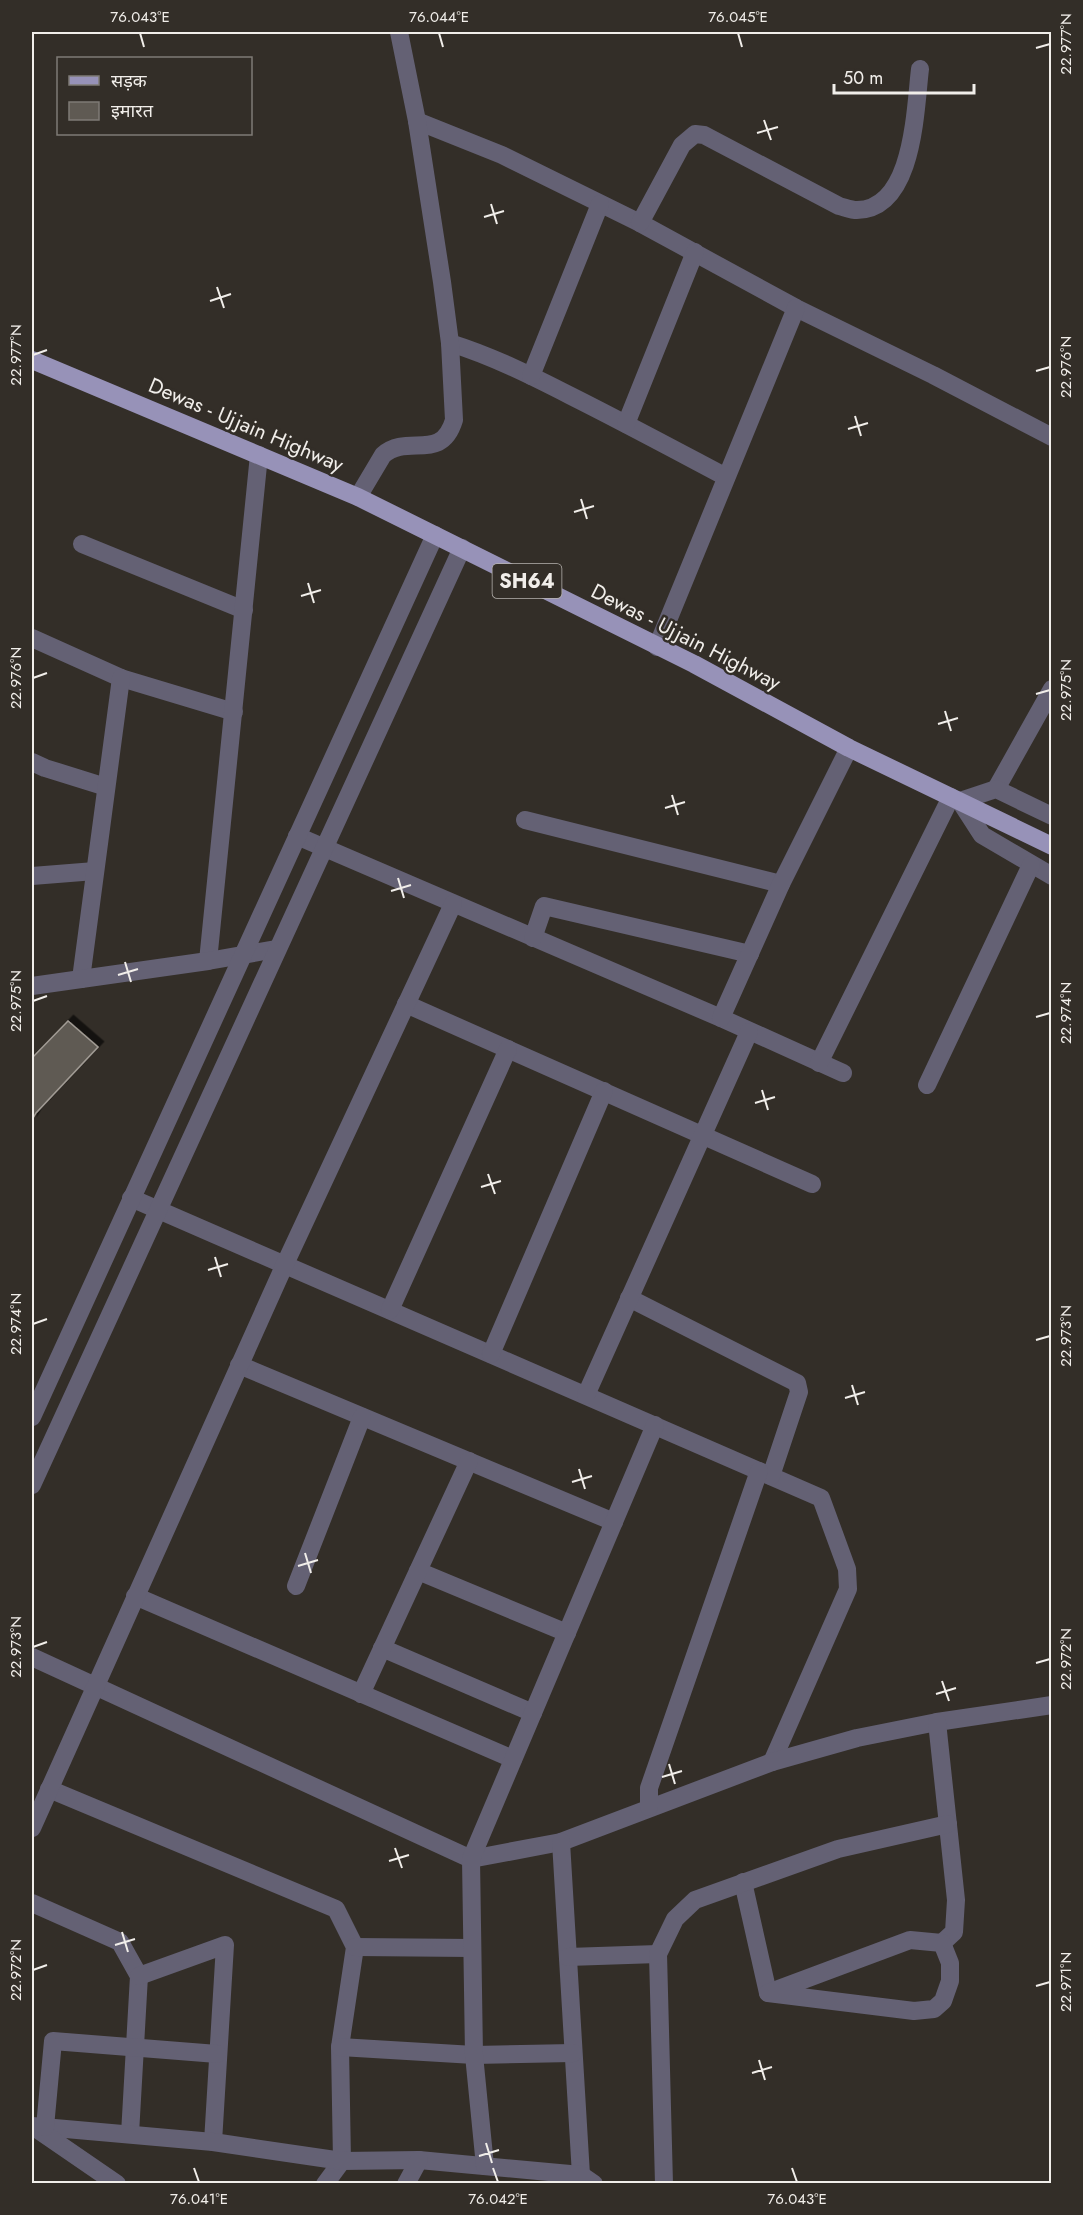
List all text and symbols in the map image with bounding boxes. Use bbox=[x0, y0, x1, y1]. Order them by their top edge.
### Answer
text: 76.043°E bbox=[110, 6, 170, 28]
text: 76.044°E bbox=[409, 6, 469, 28]
text: 76.045°E bbox=[708, 6, 768, 28]
text: 22.977°N bbox=[1055, 13, 1077, 75]
legend bbox=[57, 57, 252, 135]
scale bar bbox=[834, 57, 974, 95]
text: 50 m bbox=[843, 65, 883, 91]
text: सड़क bbox=[111, 68, 148, 94]
text: इमारत bbox=[111, 98, 154, 124]
text: 22.977°N bbox=[5, 324, 27, 386]
text: 22.976°N bbox=[1055, 336, 1077, 398]
street label: Dewas - Ujjain Highway bbox=[144, 370, 349, 480]
road number: SH64 bbox=[492, 564, 562, 598]
street label: Dewas - Ujjain Highway bbox=[586, 576, 787, 698]
text: 22.976°N bbox=[5, 647, 27, 709]
text: 22.975°N bbox=[1055, 659, 1077, 721]
text: 22.975°N bbox=[5, 970, 27, 1032]
text: 22.974°N bbox=[1055, 982, 1077, 1044]
text: 22.974°N bbox=[5, 1293, 27, 1355]
text: 22.973°N bbox=[1055, 1305, 1077, 1367]
text: 22.973°N bbox=[5, 1616, 27, 1678]
text: 22.972°N bbox=[1055, 1628, 1077, 1690]
text: 22.972°N bbox=[5, 1939, 27, 2001]
text: 22.971°N bbox=[1055, 1952, 1077, 2012]
text: 76.041°E bbox=[170, 2188, 228, 2210]
text: 76.042°E bbox=[468, 2188, 528, 2210]
text: 76.043°E bbox=[767, 2188, 827, 2210]

